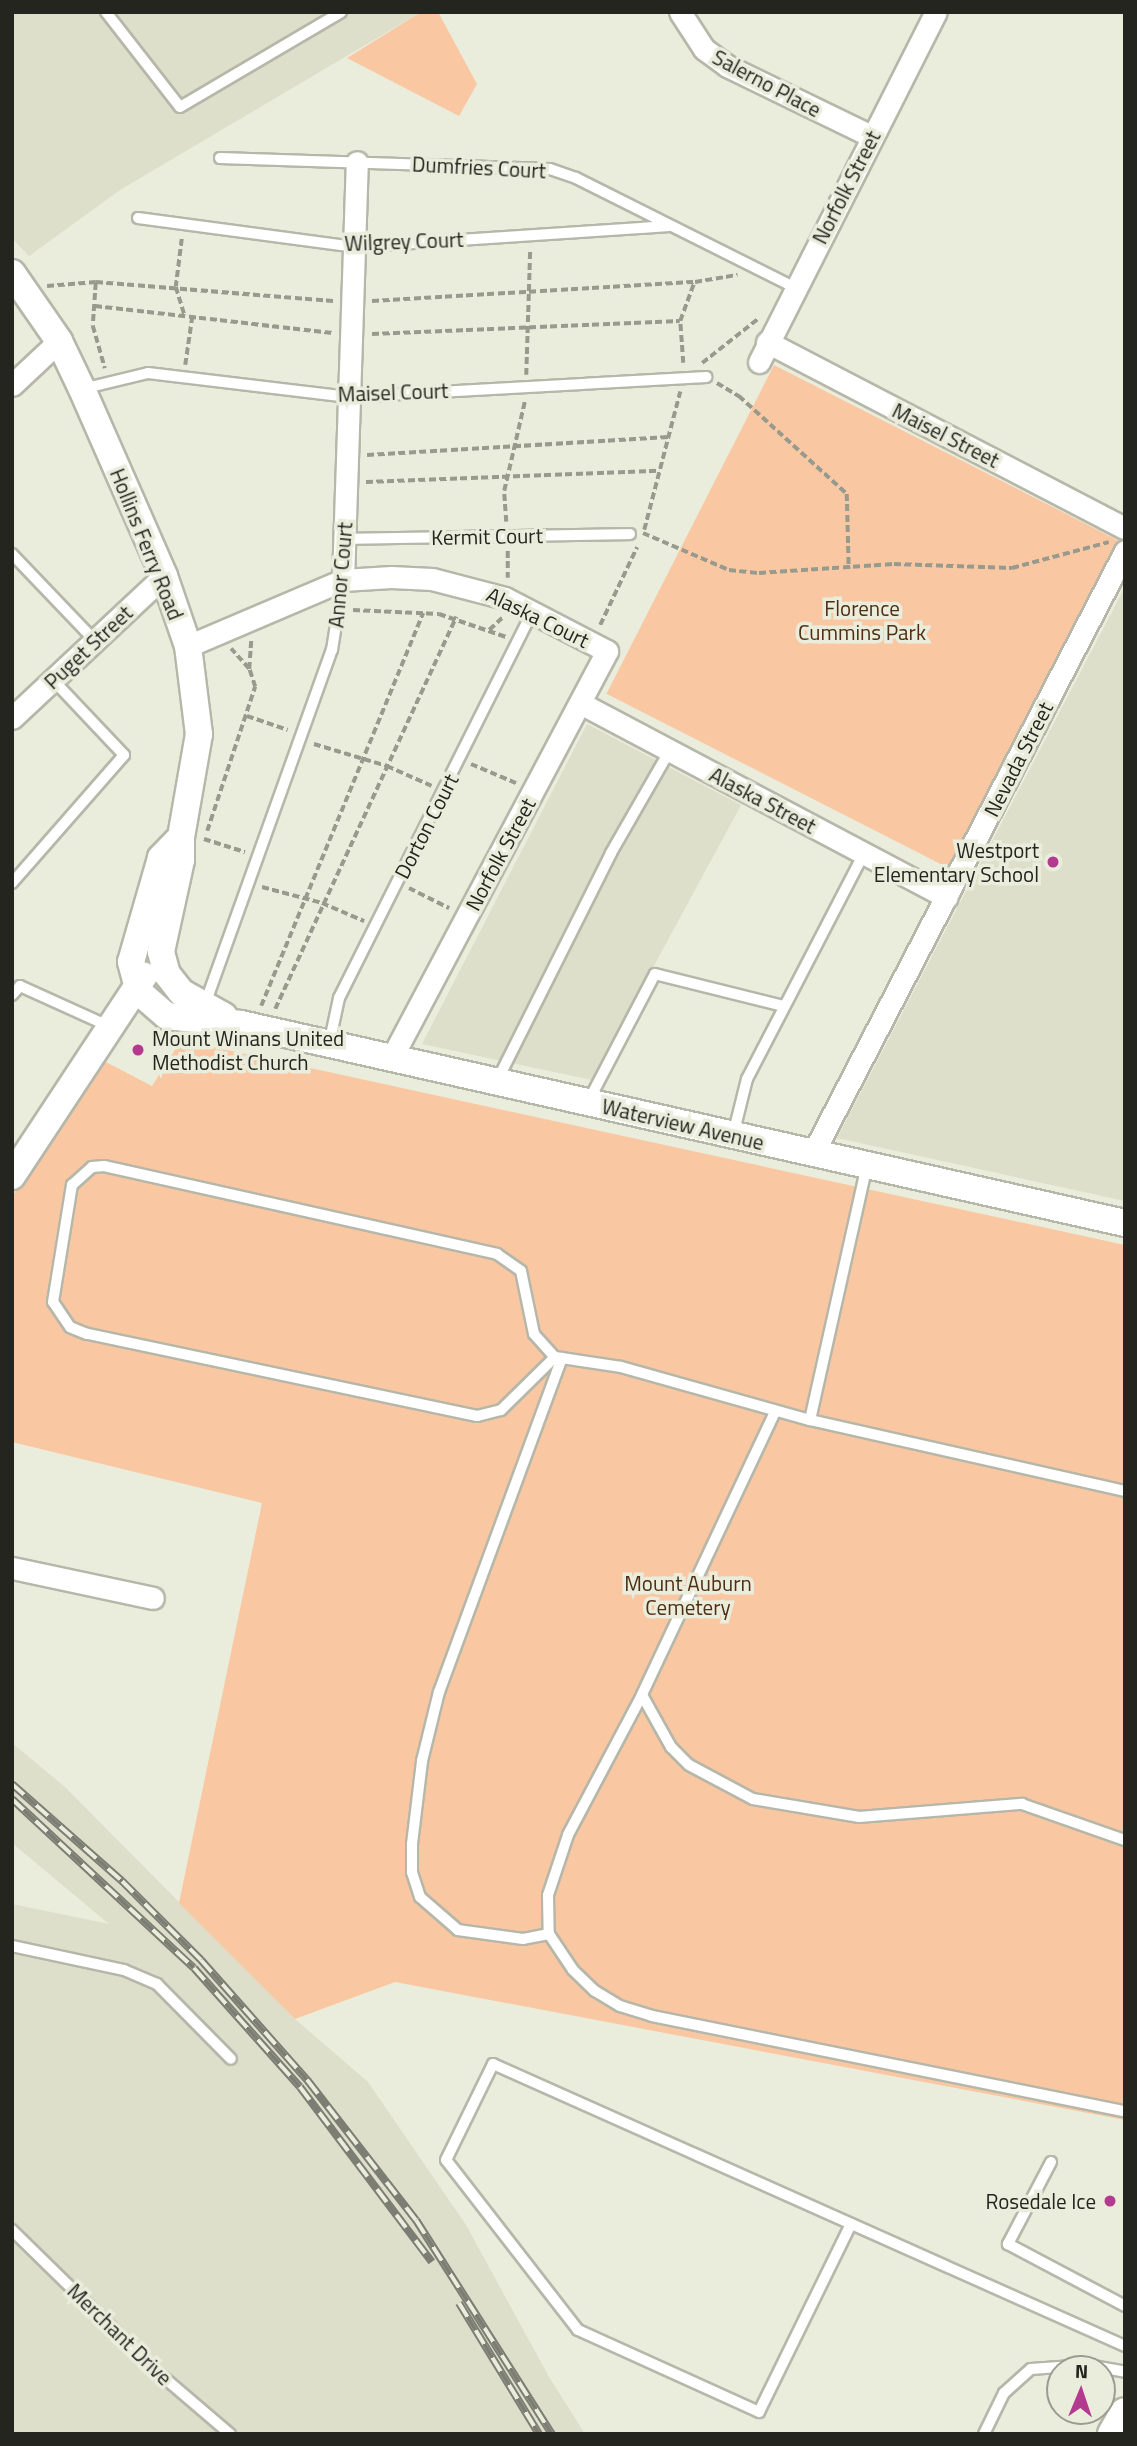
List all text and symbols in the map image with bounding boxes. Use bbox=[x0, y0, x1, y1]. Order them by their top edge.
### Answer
street label: Salerno Place bbox=[709, 44, 825, 122]
street label: Norfolk Street bbox=[807, 126, 885, 248]
street label: Dumfries Court bbox=[411, 151, 547, 183]
street label: Wilgrey Court bbox=[344, 226, 464, 256]
street label: Maisel Court bbox=[337, 377, 449, 407]
street label: Maisel Street bbox=[888, 397, 1004, 473]
street label: Hollins Ferry Road bbox=[105, 465, 189, 623]
street label: Annor Court bbox=[323, 521, 357, 629]
street label: Kermit Court bbox=[431, 522, 543, 550]
street label: Alaska Court bbox=[483, 581, 593, 653]
park label: Florence Cummins Park bbox=[798, 595, 926, 645]
street label: Puget Street bbox=[39, 600, 137, 694]
street label: Nevada Street bbox=[978, 697, 1058, 821]
street label: Alaska Street bbox=[705, 761, 821, 839]
street label: Dorton Court bbox=[389, 769, 463, 883]
street label: Norfolk Street bbox=[460, 793, 540, 915]
place label: Westport Elementary School bbox=[874, 837, 1039, 887]
marker: Westport Elementary School bbox=[1045, 854, 1061, 870]
place label: Mount Winans United Methodist Church bbox=[152, 1025, 344, 1075]
marker: Mount Winans United Methodist Church bbox=[130, 1042, 146, 1058]
street label: Waterview Avenue bbox=[600, 1093, 766, 1155]
park label: Mount Auburn Cemetery bbox=[624, 1570, 752, 1620]
place label: Rosedale Ice bbox=[985, 2188, 1096, 2214]
marker: Rosedale Ice bbox=[1102, 2193, 1118, 2209]
street label: Merchant Drive bbox=[63, 2278, 177, 2390]
north arrow bbox=[1046, 2355, 1116, 2425]
text: N bbox=[1075, 2356, 1089, 2385]

